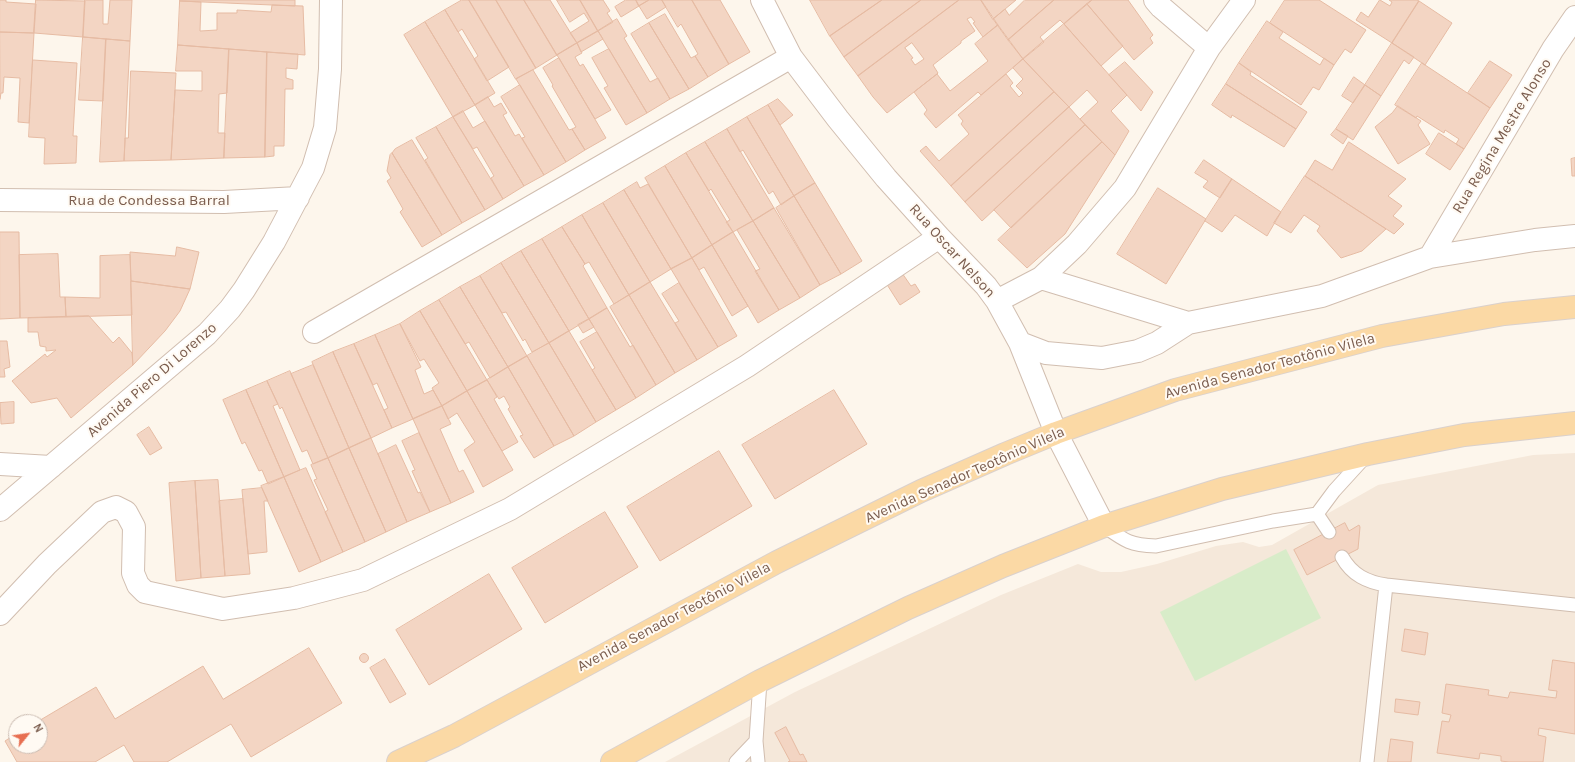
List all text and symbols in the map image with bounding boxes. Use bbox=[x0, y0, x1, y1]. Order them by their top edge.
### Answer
street label: Rua Regina Mestre Alonso bbox=[1449, 55, 1555, 217]
street label: Rua de Condessa Barral bbox=[68, 192, 230, 210]
street label: Rua Oscar Nelson bbox=[905, 200, 999, 302]
street label: Avenida Piero Di Lorenzo bbox=[83, 319, 221, 441]
street label: Avenida Senador Teotônio Vilela bbox=[1163, 329, 1377, 403]
street label: Avenida Senador Teotônio Vilela bbox=[862, 423, 1068, 527]
street label: Avenida Senador Teotônio Vilela bbox=[574, 558, 774, 676]
north arrow bbox=[8, 714, 48, 754]
text: N bbox=[30, 722, 46, 735]

